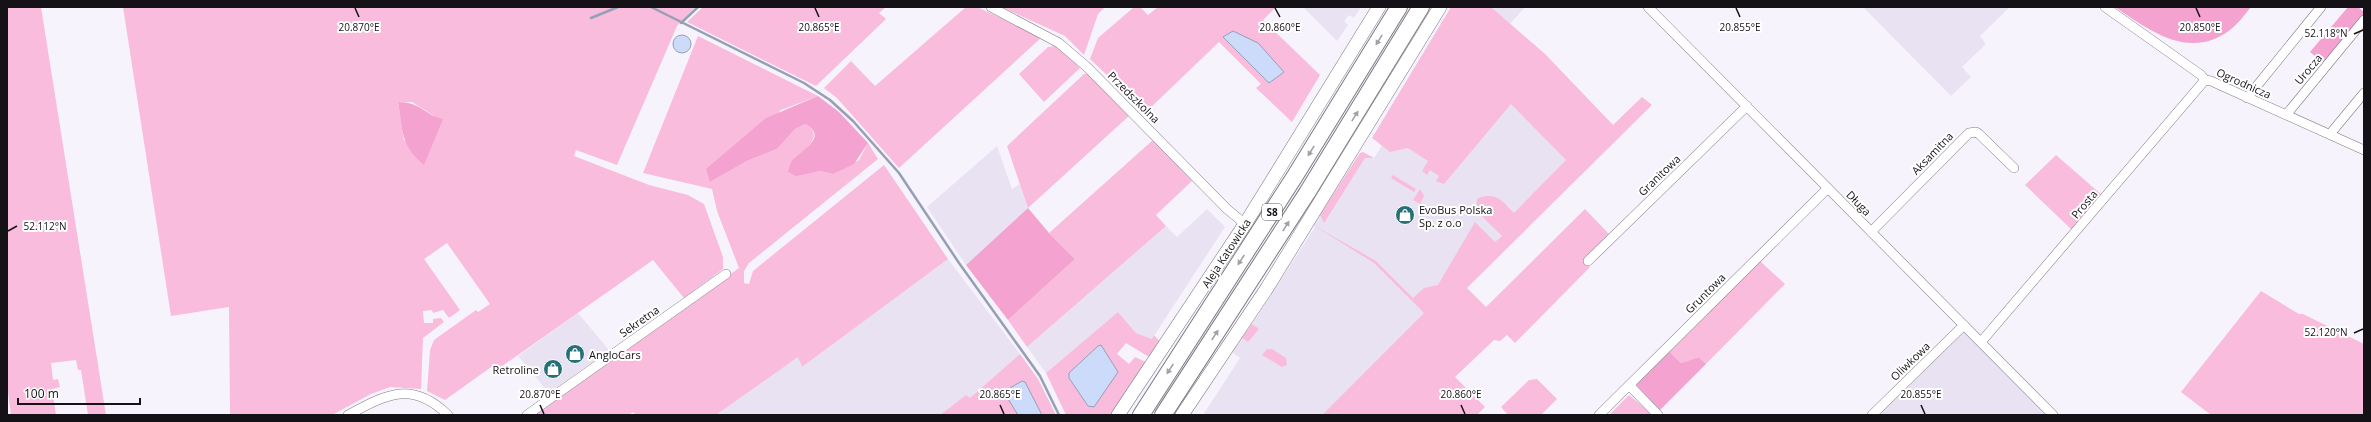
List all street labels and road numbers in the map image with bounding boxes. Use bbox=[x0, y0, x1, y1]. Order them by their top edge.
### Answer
street label: Urocza bbox=[2291, 51, 2325, 87]
street label: Ogrodnicza bbox=[2214, 64, 2274, 102]
street label: Przedszkolna bbox=[1105, 68, 1163, 126]
street label: Aksamitna bbox=[1908, 128, 1956, 178]
street label: Granitowa bbox=[1635, 151, 1683, 199]
street label: Długa bbox=[1843, 187, 1875, 219]
street label: Prosta bbox=[2068, 187, 2100, 221]
road number: S8 bbox=[1262, 204, 1282, 220]
street label: Aleja Katowicka bbox=[1198, 216, 1254, 290]
street label: Gruntowa bbox=[1682, 270, 1728, 316]
street label: Sekretna bbox=[616, 302, 662, 340]
street label: Oliwkowa bbox=[1887, 338, 1933, 384]

